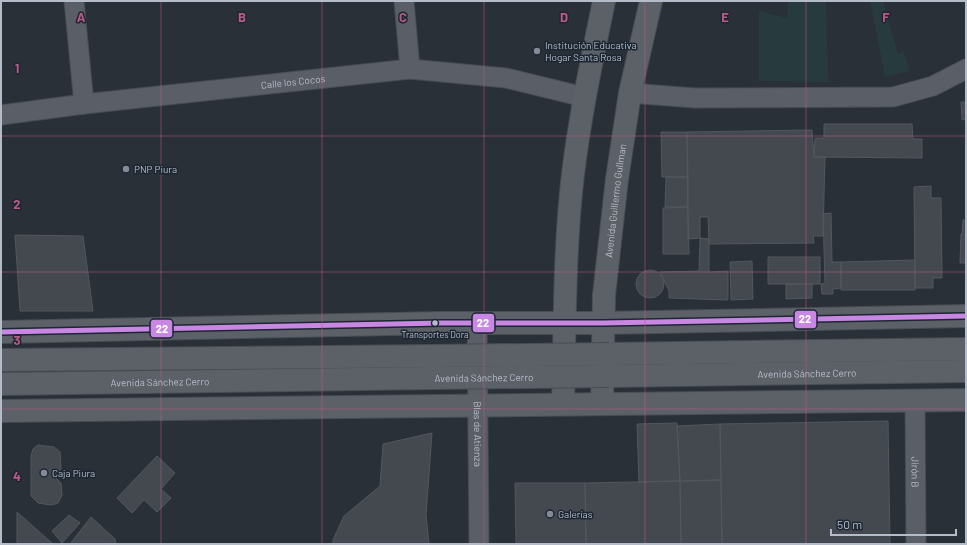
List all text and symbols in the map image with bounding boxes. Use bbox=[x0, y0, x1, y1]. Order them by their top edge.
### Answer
text: A bbox=[77, 9, 86, 25]
text: B bbox=[238, 9, 246, 25]
text: C bbox=[399, 9, 407, 25]
text: D bbox=[560, 9, 568, 25]
text: E bbox=[721, 9, 729, 25]
text: F bbox=[882, 9, 890, 25]
place label: Institución Educativa Hogar Santa Rosa bbox=[545, 39, 637, 63]
marker: Institución Educativa Hogar Santa Rosa bbox=[532, 46, 542, 56]
text: 1 bbox=[15, 60, 19, 76]
street label: Calle los Cocos bbox=[260, 72, 326, 91]
street label: Avenida Guillermo Gullman bbox=[602, 143, 628, 258]
place label: PNP Piura bbox=[134, 163, 177, 175]
marker: PNP Piura bbox=[121, 164, 131, 174]
text: 2 bbox=[13, 196, 21, 212]
line badge: 22 bbox=[794, 310, 817, 329]
text: 22 bbox=[799, 312, 811, 325]
line badge: 22 bbox=[472, 313, 495, 333]
text: 22 bbox=[477, 316, 489, 329]
marker: Transportes Dora bbox=[430, 318, 440, 328]
line badge: 22 bbox=[150, 319, 173, 338]
text: 22 bbox=[156, 322, 168, 335]
place label: Transportes Dora bbox=[401, 329, 469, 340]
text: 3 bbox=[13, 332, 21, 348]
street label: Avenida Sánchez Cerro bbox=[757, 367, 857, 380]
street label: Avenida Sánchez Cerro bbox=[434, 371, 534, 384]
street label: Avenida Sánchez Cerro bbox=[110, 375, 210, 388]
street label: Blas de Atienza bbox=[472, 401, 484, 467]
street label: Jirón B bbox=[909, 456, 922, 488]
place label: Caja Piura bbox=[52, 467, 95, 479]
text: 4 bbox=[13, 468, 21, 484]
marker: Caja Piura bbox=[39, 468, 49, 478]
place label: Galerías bbox=[558, 508, 593, 520]
marker: Galerías bbox=[545, 509, 555, 519]
scale bar bbox=[831, 511, 956, 537]
text: 50 m bbox=[837, 517, 862, 531]

